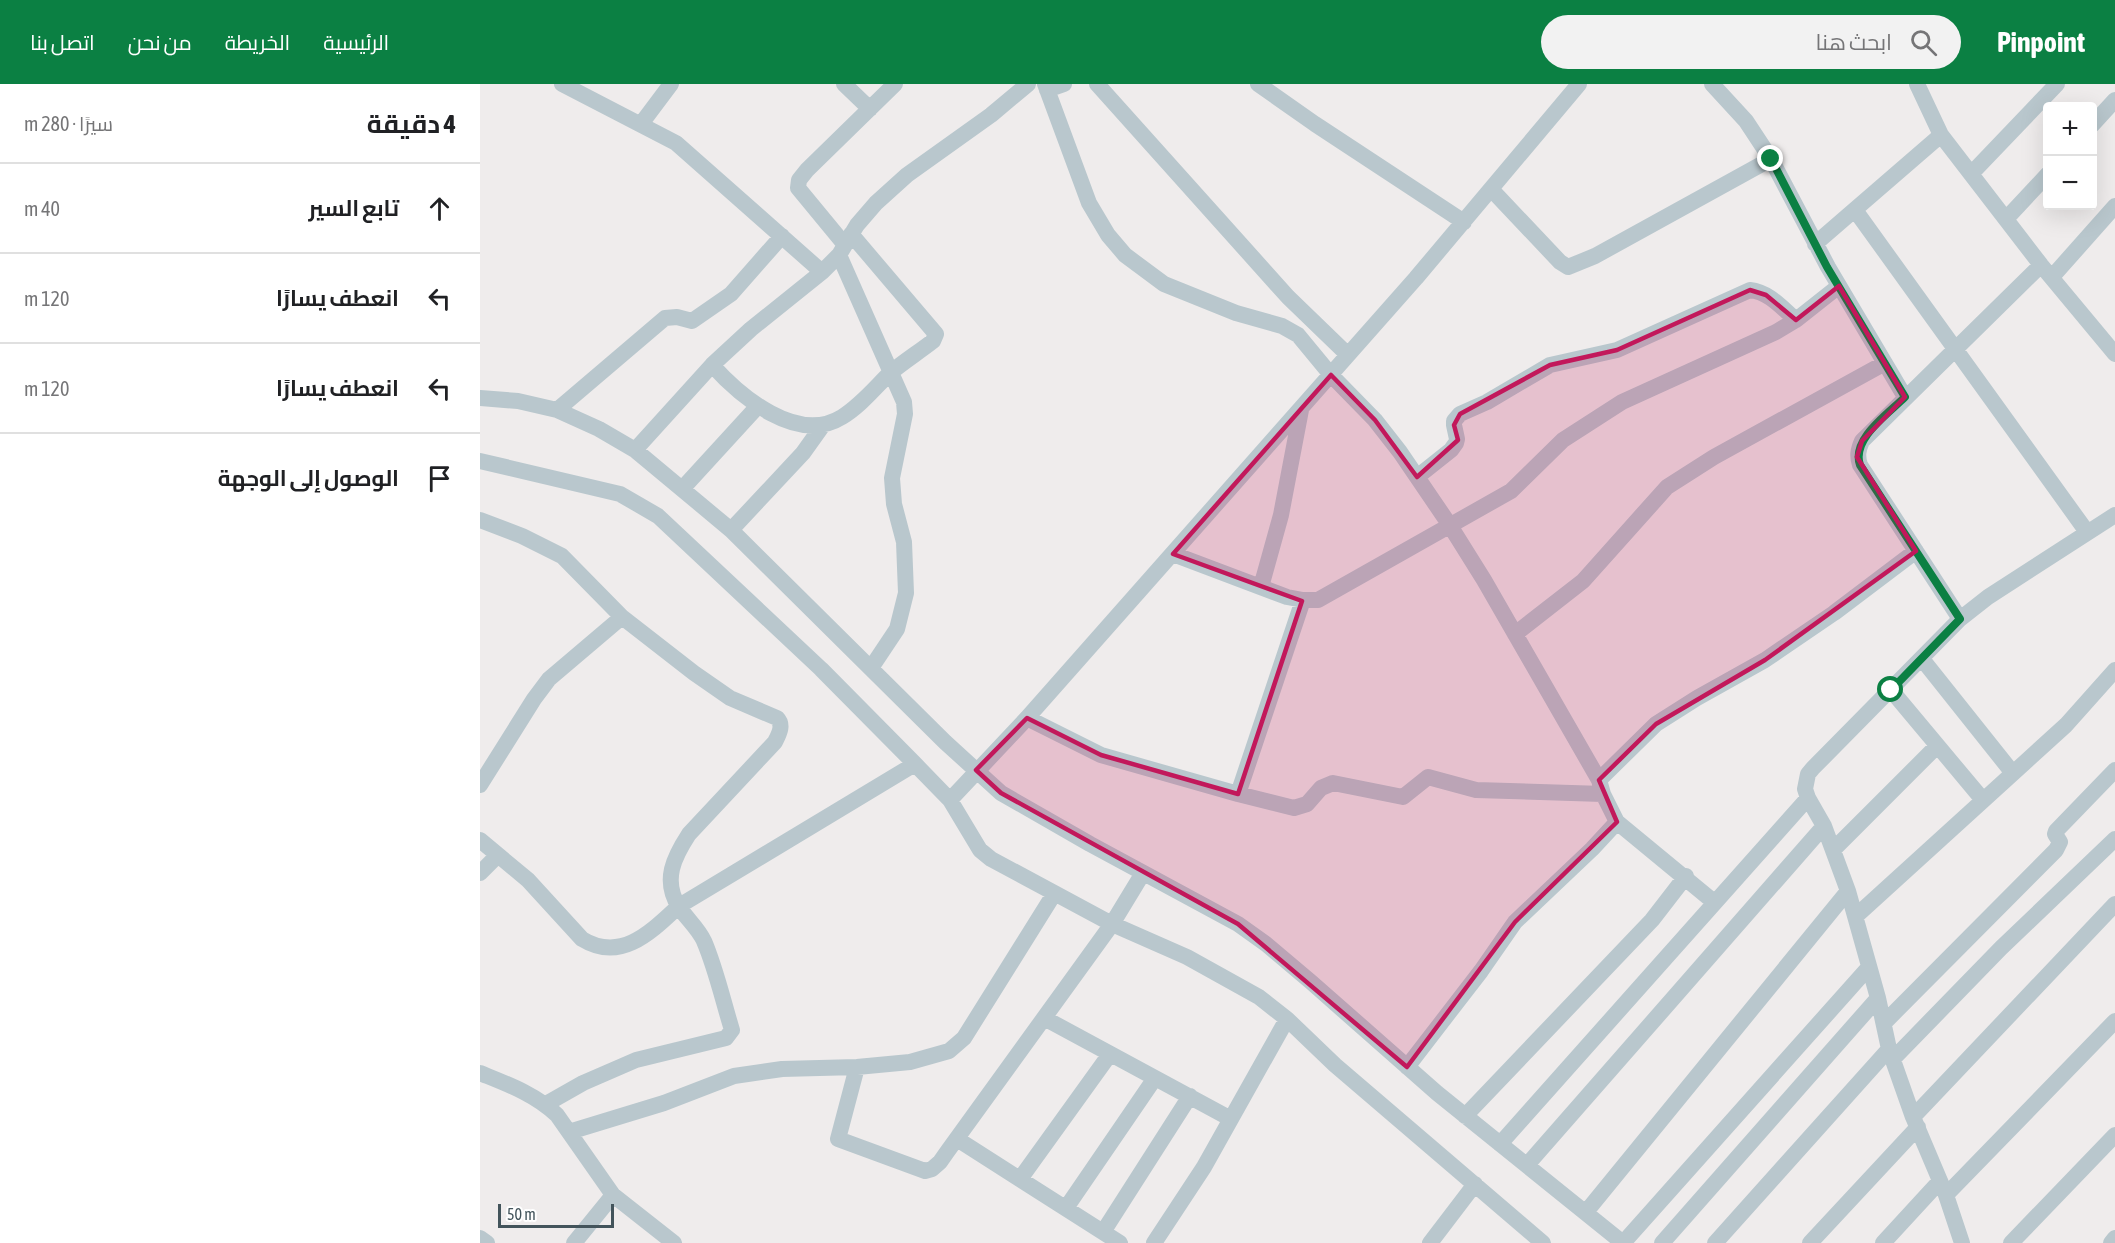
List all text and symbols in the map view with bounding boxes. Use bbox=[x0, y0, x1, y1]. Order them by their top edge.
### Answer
search box bbox=[1541, 15, 1961, 69]
icon: search bbox=[1907, 26, 1940, 59]
text: Pinpoint bbox=[1997, 26, 2085, 58]
text: ابحث هنا bbox=[1815, 29, 1892, 55]
text: اتصل بنا bbox=[30, 30, 95, 54]
text: من نحن bbox=[128, 30, 192, 54]
text: الخريطة bbox=[225, 30, 290, 54]
text: الرئيسية bbox=[323, 30, 389, 54]
map controls bbox=[2043, 102, 2097, 210]
button: + bbox=[2043, 102, 2097, 156]
text: 4 دقيقة bbox=[367, 109, 456, 139]
text: سيرًا · 280 m bbox=[24, 112, 113, 135]
route end bbox=[1757, 145, 1783, 171]
button: − bbox=[2043, 156, 2097, 210]
icon: ahead bbox=[423, 192, 456, 225]
text: تابع السير bbox=[309, 195, 399, 221]
text: 40 m bbox=[24, 197, 60, 220]
icon: left bbox=[423, 282, 456, 315]
text: انعطف يسارًا bbox=[276, 285, 399, 311]
text: 120 m bbox=[24, 287, 69, 310]
icon: left bbox=[423, 372, 456, 405]
text: انعطف يسارًا bbox=[276, 375, 399, 401]
text: 120 m bbox=[24, 377, 69, 400]
icon: arrive bbox=[423, 462, 456, 495]
text: الوصول إلى الوجهة bbox=[218, 465, 399, 491]
route start bbox=[1877, 676, 1903, 702]
scale bar bbox=[498, 1201, 614, 1228]
text: 50 m bbox=[507, 1205, 536, 1223]

